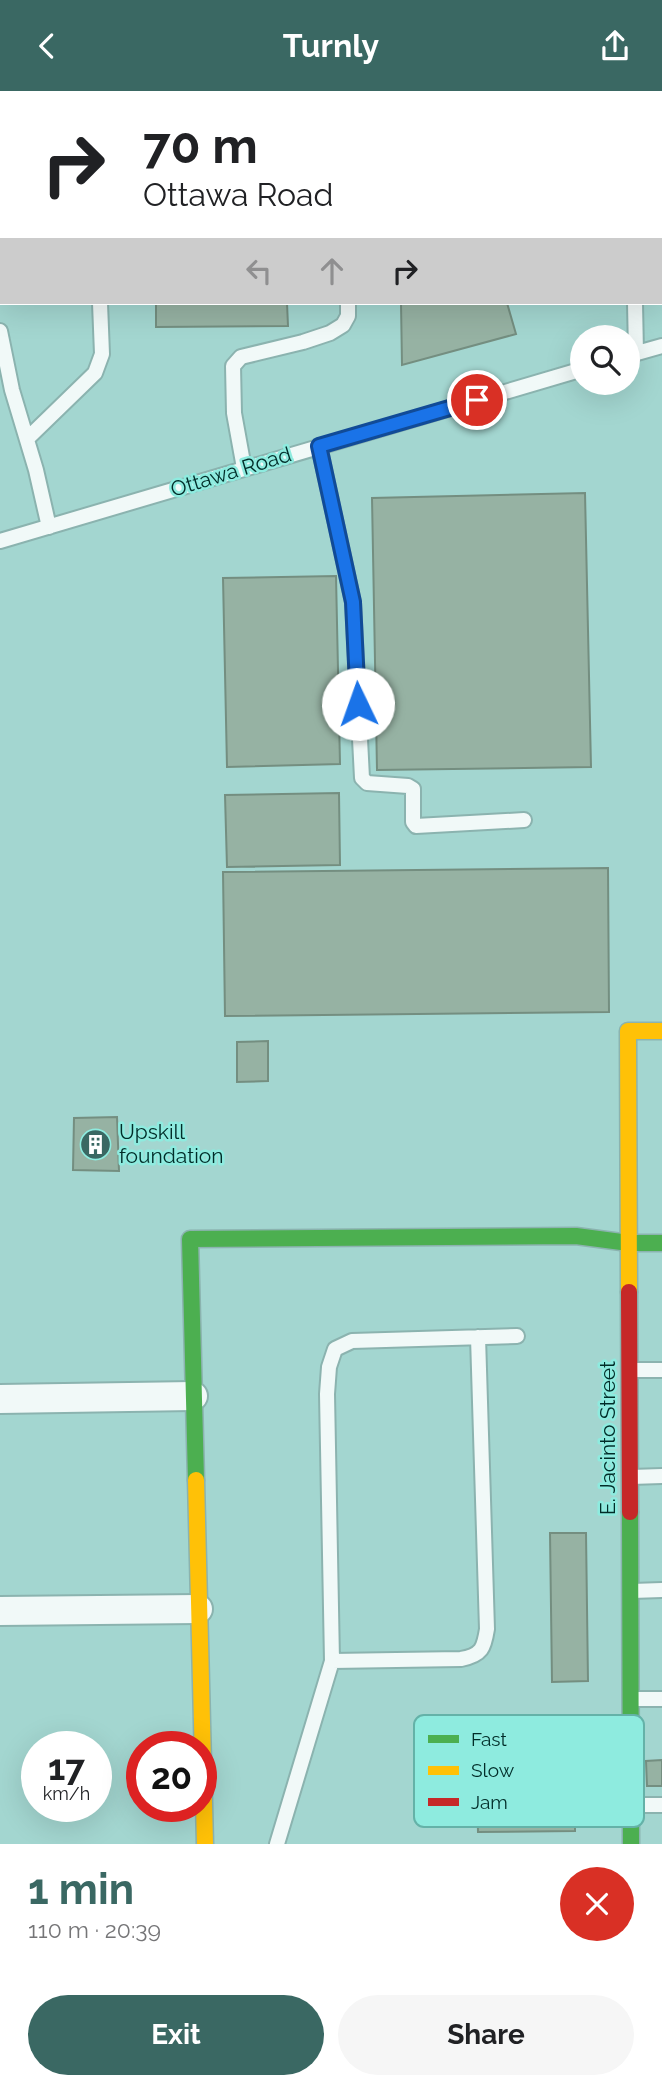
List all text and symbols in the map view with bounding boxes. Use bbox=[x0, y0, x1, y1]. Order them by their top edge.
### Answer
icon: back bbox=[28, 27, 66, 65]
text: Turnly bbox=[283, 27, 379, 64]
icon: share bbox=[596, 27, 634, 65]
text: 70 m bbox=[143, 117, 258, 174]
icon: right bbox=[28, 119, 119, 210]
text: Ottawa Road bbox=[143, 176, 333, 213]
icon: left bbox=[240, 252, 278, 290]
icon: ahead bbox=[313, 252, 351, 290]
icon: right bbox=[386, 252, 424, 290]
map controls bbox=[570, 325, 640, 395]
button: search bbox=[570, 325, 640, 395]
pin bbox=[447, 370, 507, 430]
icon: arrive bbox=[458, 381, 496, 419]
street label: Ottawa Road bbox=[167, 441, 294, 502]
position arrow bbox=[321, 667, 395, 741]
place label: Upskill foundation bbox=[119, 1119, 224, 1168]
building icon: Upskill foundation bbox=[79, 1127, 113, 1161]
street label: E. Jacinto Street bbox=[595, 1361, 620, 1515]
legend bbox=[414, 1715, 644, 1827]
text: Fast bbox=[471, 1728, 507, 1750]
speed limit sign: 20 bbox=[126, 1731, 217, 1822]
text: 17 bbox=[48, 1747, 85, 1788]
text: Slow bbox=[471, 1759, 515, 1781]
text: km/h bbox=[43, 1783, 90, 1804]
text: Jam bbox=[471, 1791, 508, 1813]
text: 1 min bbox=[28, 1865, 134, 1914]
button: close bbox=[560, 1867, 634, 1941]
text: 110 m · 20:39 bbox=[28, 1916, 161, 1943]
button: Exit bbox=[28, 1995, 324, 2075]
button: Share bbox=[338, 1995, 634, 2075]

